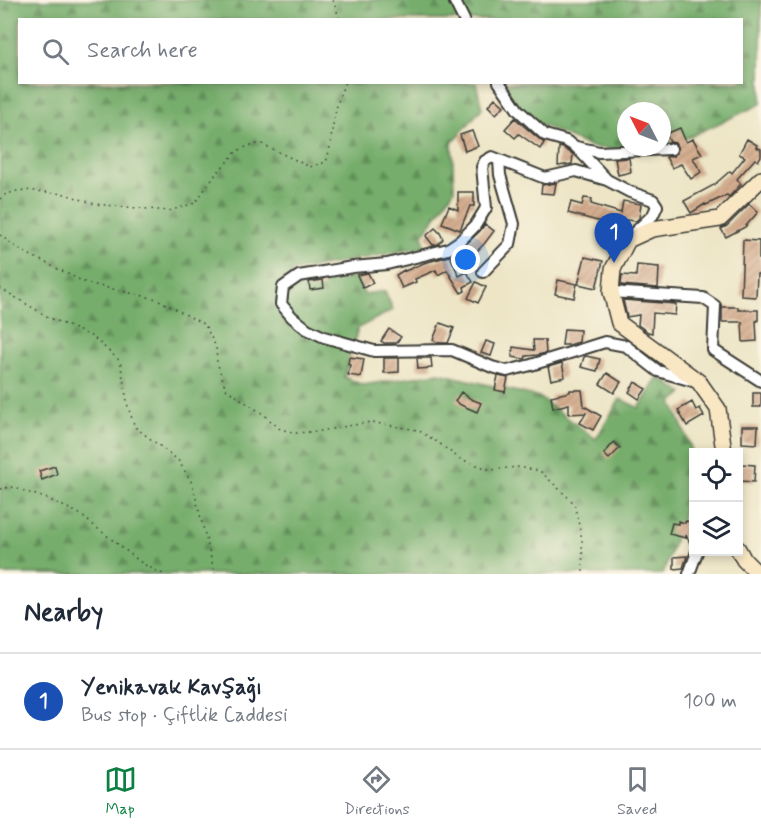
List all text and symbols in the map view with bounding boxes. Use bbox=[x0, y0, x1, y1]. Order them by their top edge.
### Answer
search box bbox=[18, 18, 743, 84]
icon: search bbox=[39, 35, 72, 68]
text: Search here bbox=[87, 37, 198, 65]
north arrow bbox=[617, 102, 671, 156]
pin: 1 bbox=[594, 214, 634, 263]
your location bbox=[451, 245, 480, 274]
map controls bbox=[689, 448, 743, 556]
button: locate bbox=[689, 448, 743, 502]
button: layers bbox=[689, 502, 743, 556]
text: Nearby bbox=[24, 596, 103, 630]
text: Yenikavak Kavşağı bbox=[81, 674, 262, 702]
text: 1 bbox=[39, 688, 48, 715]
text: 100 m bbox=[683, 688, 737, 715]
text: Bus stop · Çiftlik Caddesi bbox=[81, 702, 288, 729]
tab: Map bbox=[104, 763, 137, 820]
tab: Directions bbox=[344, 763, 410, 820]
tab: Saved bbox=[617, 763, 657, 820]

